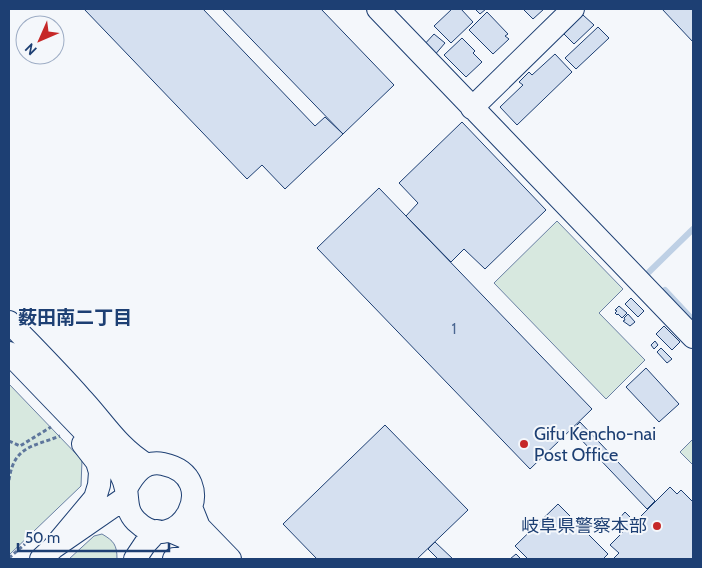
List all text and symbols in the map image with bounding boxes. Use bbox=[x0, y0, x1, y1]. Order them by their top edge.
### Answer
north arrow bbox=[15, 15, 65, 65]
text: N bbox=[21, 39, 41, 59]
district label: 薮田南二丁目 bbox=[18, 306, 132, 329]
house number: 1 bbox=[452, 320, 456, 338]
place label: Gifu Kencho-nai Post Office bbox=[534, 423, 656, 466]
marker: Gifu Kencho-nai Post Office bbox=[518, 438, 530, 450]
place label: 岐阜県警察本部 bbox=[521, 515, 647, 537]
scale bar bbox=[18, 520, 169, 552]
marker: 岐阜県警察本部 bbox=[651, 520, 663, 532]
text: 50 m bbox=[25, 529, 60, 547]

